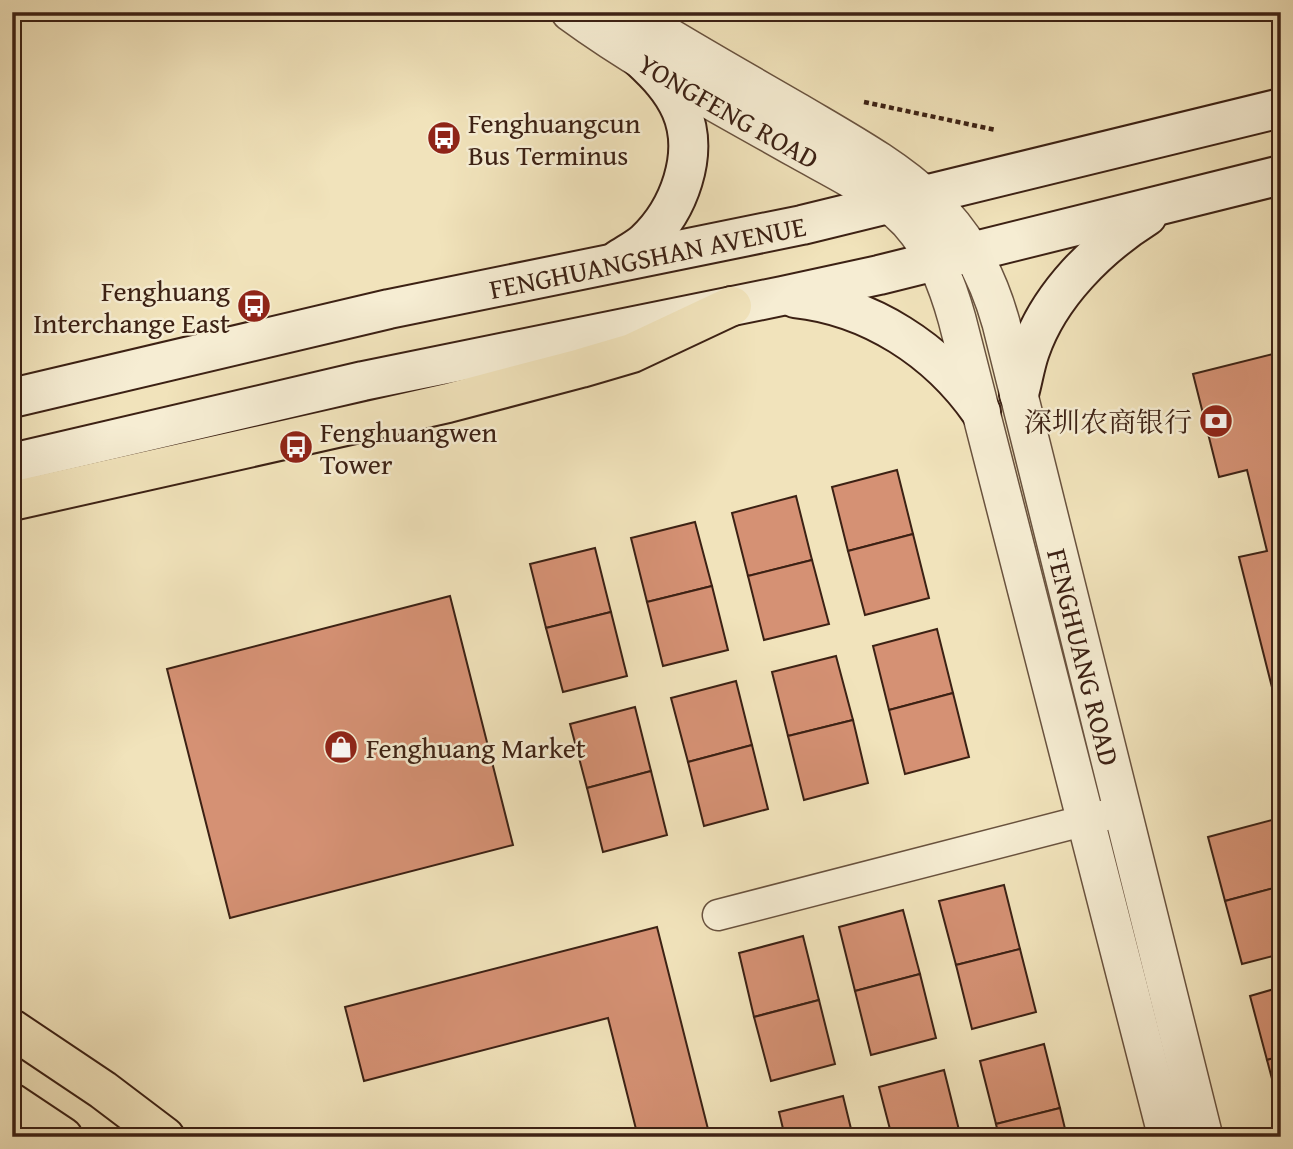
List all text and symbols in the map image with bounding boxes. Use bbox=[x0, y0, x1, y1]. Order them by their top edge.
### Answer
street label: YONGFENG ROAD bbox=[630, 42, 827, 178]
place label: Fenghuangcun Bus Terminus bbox=[468, 102, 641, 175]
bus stop icon: Fenghuangcun Bus Terminus bbox=[425, 119, 463, 157]
street label: FENGHUANGSHAN AVENUE bbox=[485, 204, 809, 309]
place label: Fenghuang Interchange East bbox=[33, 270, 230, 343]
bus stop icon: Fenghuang Interchange East bbox=[235, 287, 273, 325]
place label: 深圳农商银行 bbox=[1024, 401, 1192, 442]
bank icon: 深圳农商银行 bbox=[1197, 402, 1235, 440]
place label: Fenghuangwen Tower bbox=[320, 411, 498, 484]
bus stop icon: Fenghuangwen Tower bbox=[277, 428, 315, 466]
street label: FENGHUANG ROAD bbox=[1037, 544, 1131, 770]
place label: Fenghuang Market bbox=[366, 727, 586, 768]
shop icon: Fenghuang Market bbox=[322, 728, 360, 766]

